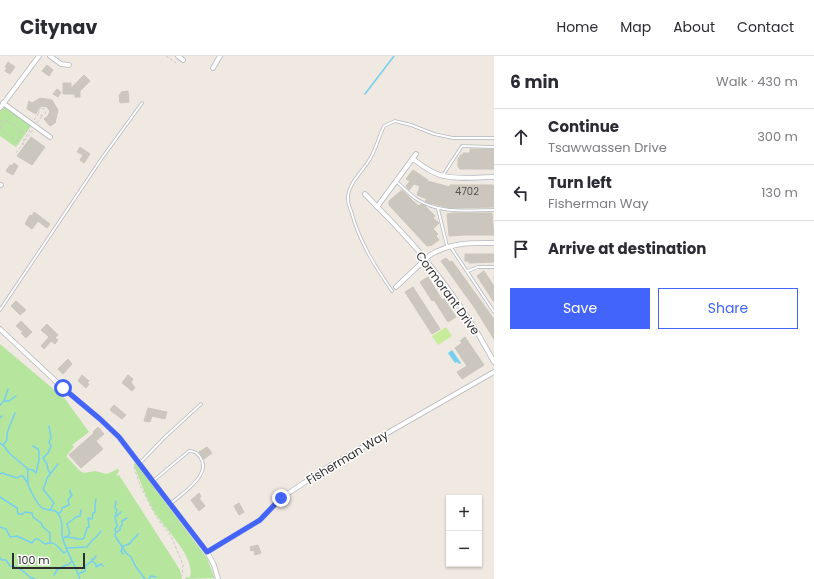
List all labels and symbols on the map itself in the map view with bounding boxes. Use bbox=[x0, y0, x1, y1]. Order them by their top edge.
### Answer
house number: 4702 bbox=[455, 184, 479, 199]
street label: Cormorant Drive bbox=[412, 248, 484, 338]
route start bbox=[54, 379, 72, 397]
street label: Fisherman Way bbox=[303, 426, 391, 488]
route end bbox=[272, 489, 290, 507]
scale bar bbox=[12, 551, 85, 570]

